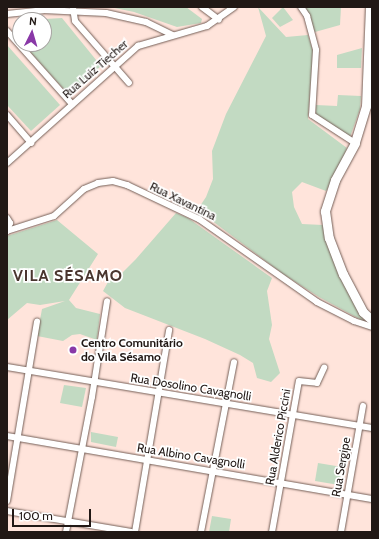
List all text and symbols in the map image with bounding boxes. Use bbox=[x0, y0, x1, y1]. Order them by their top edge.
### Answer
north arrow bbox=[12, 12, 52, 52]
text: N bbox=[28, 14, 37, 28]
street label: Rua Luiz Tiecher bbox=[59, 37, 131, 101]
street label: Rua Xavantina bbox=[148, 179, 218, 223]
district label: VILA SÉSAMO bbox=[13, 266, 123, 286]
place label: Centro Comunitário do Vila Sésamo bbox=[81, 336, 183, 364]
marker: Centro Comunitário do Vila Sésamo bbox=[68, 345, 78, 355]
street label: Rua Dosolino Cavagnolli bbox=[130, 370, 252, 404]
street label: Rua Alderico Piccini bbox=[262, 388, 294, 486]
street label: Rua Sergipe bbox=[329, 436, 353, 498]
street label: Rua Albino Cavagnolli bbox=[136, 440, 246, 472]
scale bar bbox=[14, 501, 93, 527]
text: 100 m bbox=[19, 508, 53, 523]

